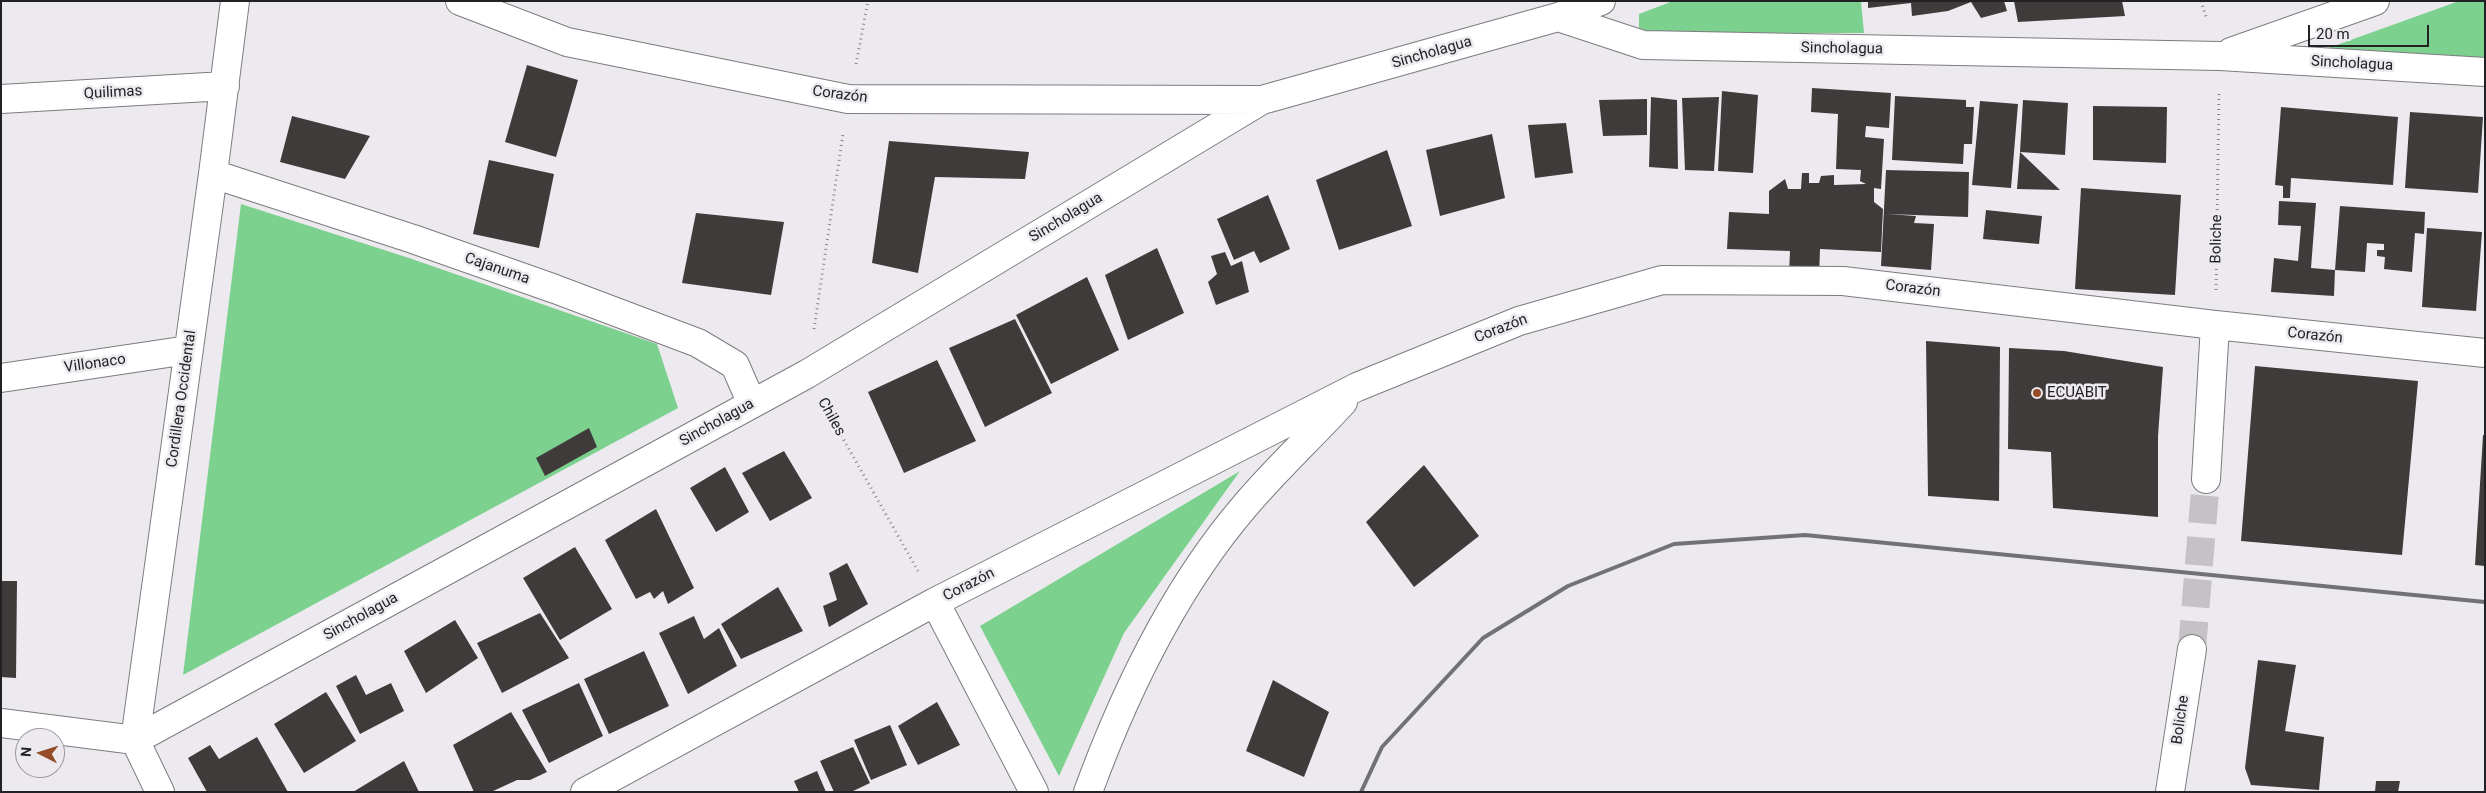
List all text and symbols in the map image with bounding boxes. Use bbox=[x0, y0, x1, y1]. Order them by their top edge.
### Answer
scale bar bbox=[2311, 15, 2432, 47]
text: 20 m bbox=[2316, 25, 2350, 43]
street label: Sincholagua bbox=[1390, 33, 1474, 73]
street label: Sincholagua bbox=[1801, 39, 1883, 59]
street label: Sincholagua bbox=[2311, 53, 2393, 75]
street label: Quilimas bbox=[83, 82, 143, 104]
street label: Corazón bbox=[811, 83, 869, 107]
street label: Sincholagua bbox=[1026, 189, 1106, 247]
street label: Boliche bbox=[2208, 214, 2226, 264]
street label: Cajanuma bbox=[462, 249, 532, 289]
street label: Corazón bbox=[1884, 277, 1942, 301]
street label: Corazón bbox=[1472, 311, 1530, 347]
street label: Corazón bbox=[2286, 324, 2344, 348]
street label: Cordillera Occidental bbox=[163, 329, 201, 469]
street label: Villonaco bbox=[63, 351, 127, 377]
place label: ECUABIT bbox=[2047, 384, 2107, 402]
marker: ECUABIT bbox=[2031, 387, 2043, 399]
street label: Sincholagua bbox=[677, 395, 757, 451]
street label: Chiles bbox=[813, 395, 849, 439]
street label: Corazón bbox=[940, 564, 998, 606]
street label: Sincholagua bbox=[321, 589, 401, 645]
street label: Boliche bbox=[2169, 694, 2193, 746]
north arrow bbox=[15, 728, 65, 778]
text: N bbox=[18, 746, 34, 757]

